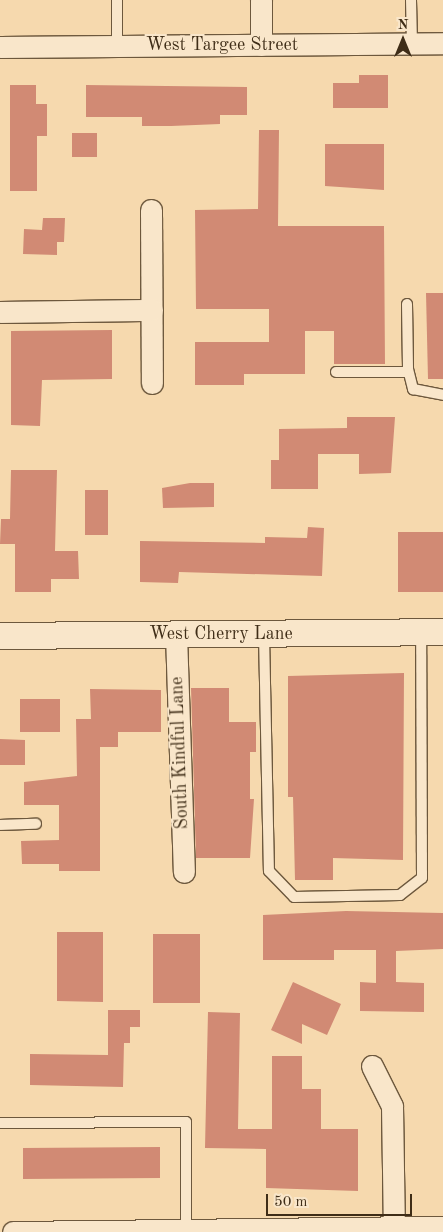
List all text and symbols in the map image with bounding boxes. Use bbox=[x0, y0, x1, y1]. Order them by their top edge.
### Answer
north arrow bbox=[378, 15, 428, 65]
text: N bbox=[398, 18, 408, 32]
street label: West Targee Street bbox=[146, 34, 298, 56]
street label: West Cherry Lane bbox=[149, 623, 293, 645]
street label: South Kindful Lane bbox=[167, 676, 193, 830]
scale bar bbox=[268, 1184, 414, 1216]
text: 50 m bbox=[274, 1195, 308, 1210]

